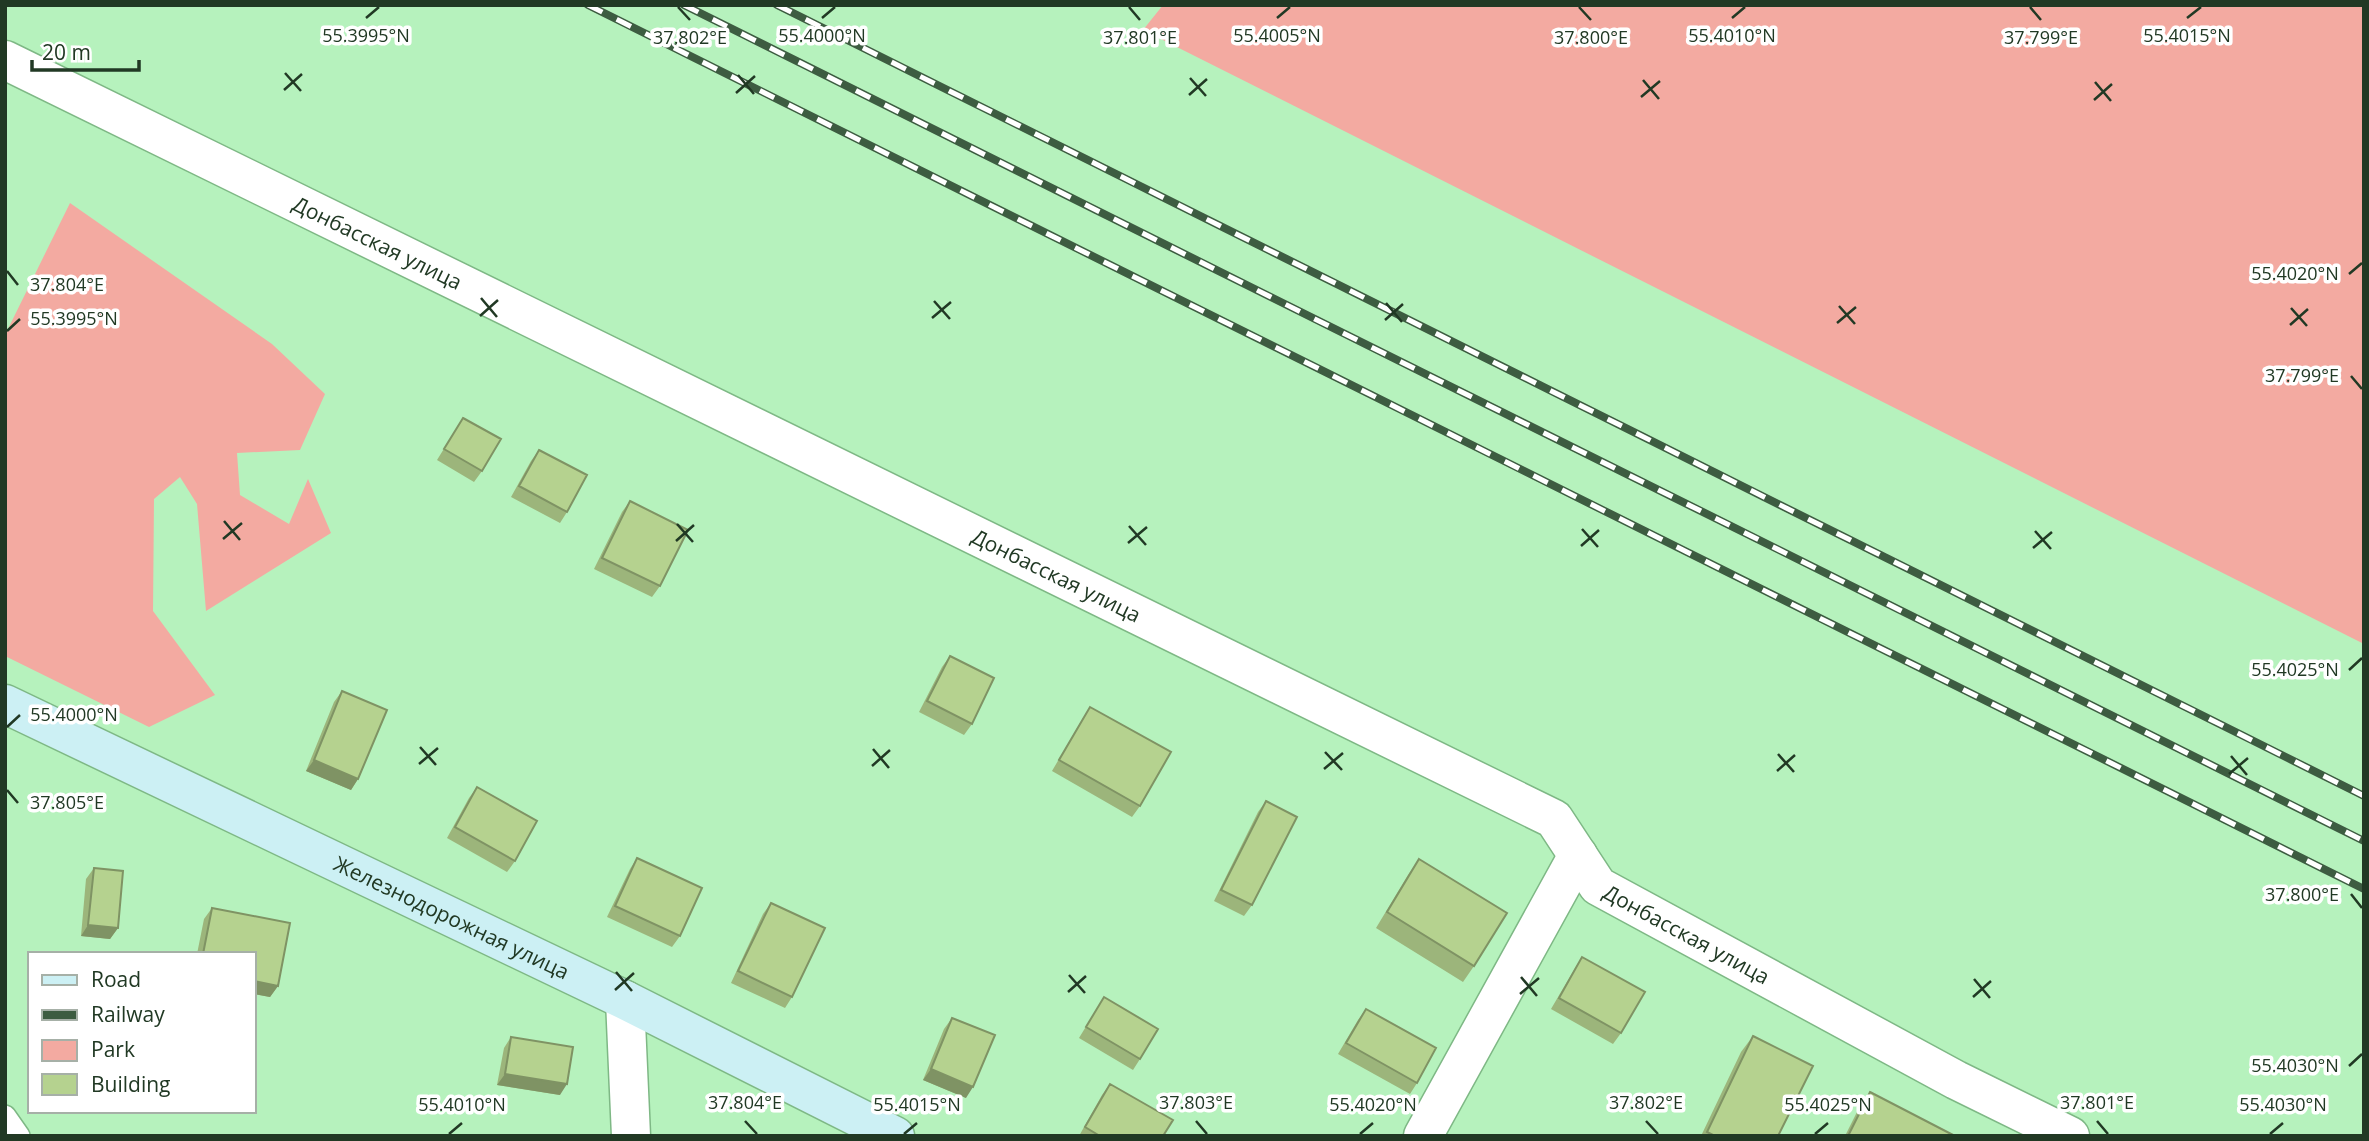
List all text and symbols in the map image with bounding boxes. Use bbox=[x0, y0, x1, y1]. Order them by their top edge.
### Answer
text: 55.3995°N bbox=[322, 23, 410, 47]
text: 55.4000°N bbox=[778, 23, 866, 47]
text: 55.4005°N bbox=[1233, 23, 1321, 47]
text: 55.4010°N bbox=[1688, 23, 1776, 47]
text: 55.4015°N bbox=[2143, 23, 2231, 47]
text: 37.802°E bbox=[653, 25, 727, 49]
text: 37.801°E bbox=[1103, 25, 1177, 49]
text: 37.800°E bbox=[1554, 25, 1628, 49]
text: 37.799°E bbox=[2004, 25, 2078, 49]
scale bar bbox=[32, 28, 138, 72]
text: 20 m bbox=[42, 38, 91, 66]
street label: Донбасская улица bbox=[288, 189, 467, 296]
text: 55.4020°N bbox=[2251, 261, 2339, 285]
text: 37.804°E bbox=[30, 272, 104, 296]
text: 55.3995°N bbox=[30, 306, 118, 330]
text: 37.799°E bbox=[2265, 363, 2339, 387]
street label: Донбасская улица bbox=[967, 522, 1146, 629]
text: 55.4025°N bbox=[2251, 657, 2339, 681]
text: 55.4000°N bbox=[30, 702, 118, 726]
text: 37.805°E bbox=[30, 790, 104, 814]
street label: Железнодорожная улица bbox=[329, 849, 574, 985]
street label: Донбасская улица bbox=[1599, 878, 1775, 990]
text: 37.800°E bbox=[2265, 882, 2339, 906]
legend bbox=[28, 952, 256, 1113]
text: Road bbox=[91, 965, 141, 993]
text: Railway bbox=[91, 1000, 165, 1028]
text: Park bbox=[91, 1035, 135, 1063]
text: 55.4030°N bbox=[2251, 1053, 2339, 1077]
text: Building bbox=[91, 1070, 170, 1098]
text: 37.804°E bbox=[708, 1090, 782, 1114]
text: 37.803°E bbox=[1159, 1090, 1233, 1114]
text: 37.802°E bbox=[1609, 1090, 1683, 1114]
text: 37.801°E bbox=[2060, 1090, 2134, 1114]
text: 55.4010°N bbox=[418, 1092, 506, 1116]
text: 55.4015°N bbox=[873, 1092, 961, 1116]
text: 55.4020°N bbox=[1329, 1092, 1417, 1116]
text: 55.4025°N bbox=[1784, 1092, 1872, 1116]
text: 55.4030°N bbox=[2239, 1092, 2327, 1116]

